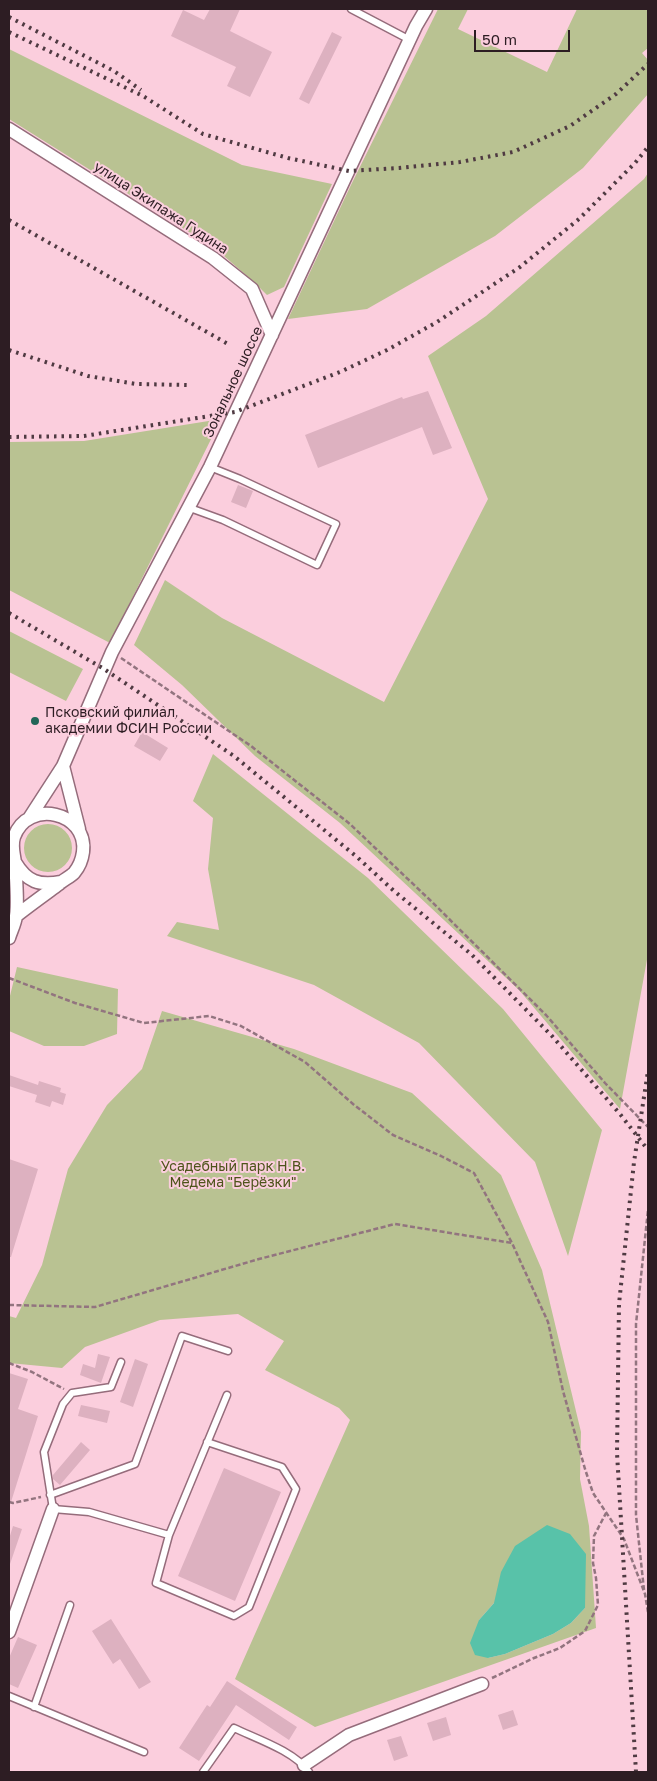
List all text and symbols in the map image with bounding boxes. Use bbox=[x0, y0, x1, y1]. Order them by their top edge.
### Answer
scale bar bbox=[477, 20, 573, 52]
text: 50 m bbox=[482, 30, 517, 48]
street label: улица Экипажа Гудина bbox=[91, 158, 231, 258]
street label: Зональное шоссе bbox=[200, 324, 266, 440]
place label: Псковский филиал академии ФСИН России bbox=[45, 705, 212, 738]
marker: Псковский филиал академии ФСИН России bbox=[29, 715, 41, 727]
park label: Усадебный парк Н.В. Медема "Берёзки" bbox=[161, 1159, 305, 1192]

